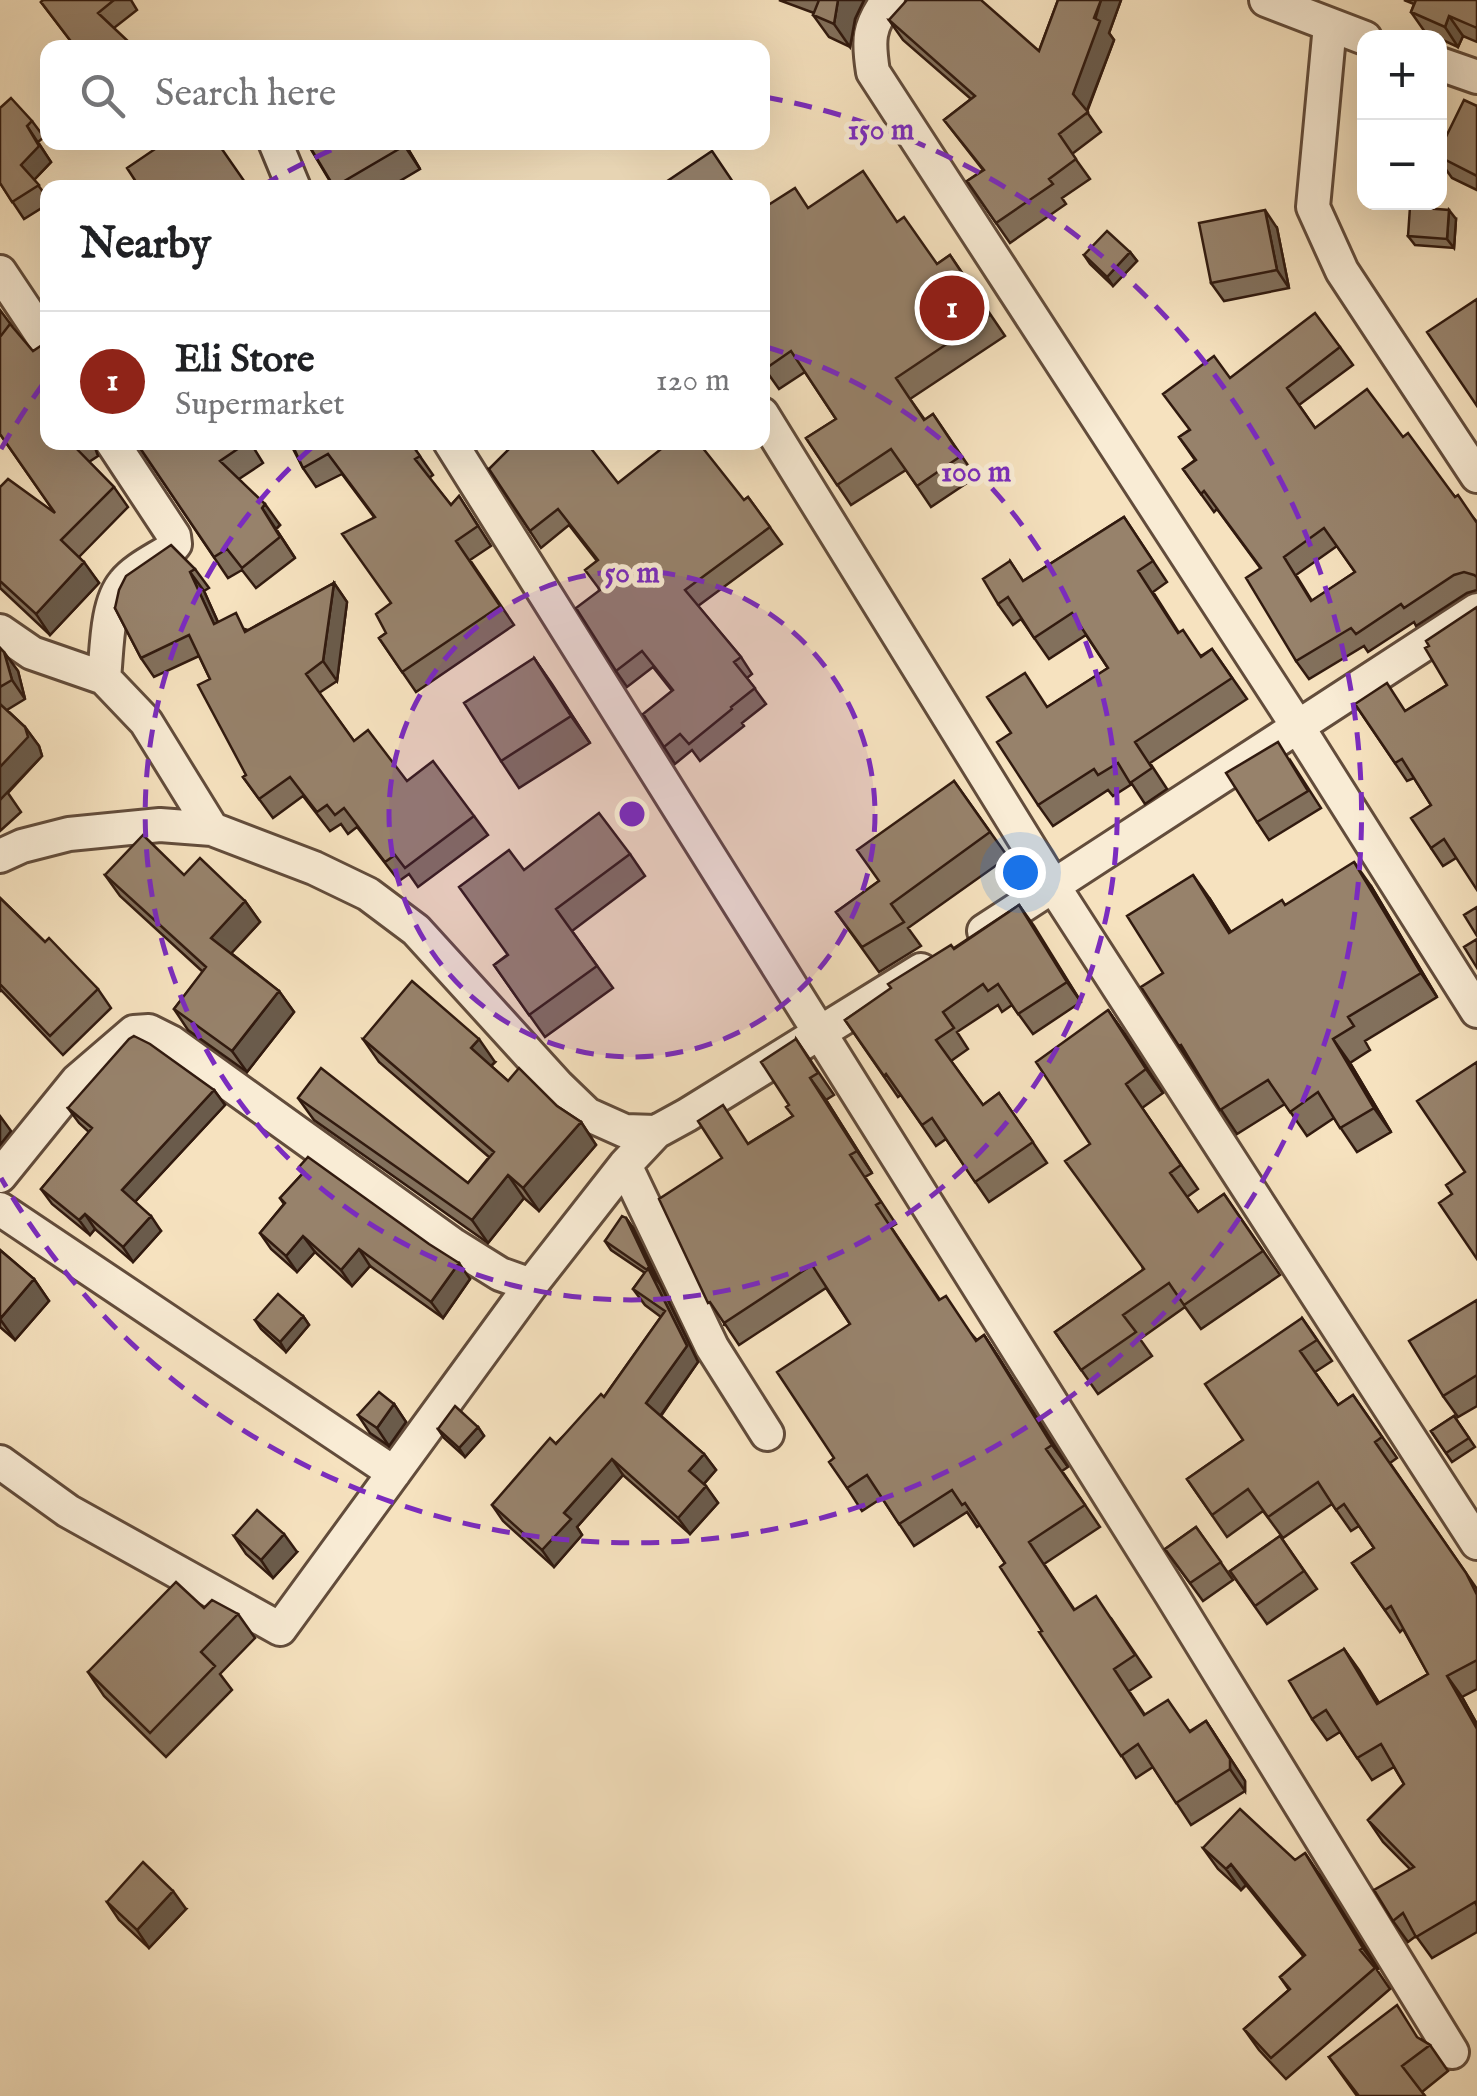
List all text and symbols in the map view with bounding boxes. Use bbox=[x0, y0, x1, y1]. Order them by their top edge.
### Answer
map controls bbox=[1357, 30, 1447, 210]
button: + bbox=[1357, 30, 1447, 120]
search box bbox=[40, 40, 770, 150]
icon: search bbox=[75, 68, 130, 123]
text: Search here bbox=[155, 71, 336, 119]
text: 150 m bbox=[848, 112, 914, 150]
button: − bbox=[1357, 120, 1447, 210]
text: Nearby bbox=[80, 219, 211, 272]
pin: 1 bbox=[920, 270, 984, 346]
text: Eli Store bbox=[175, 337, 314, 385]
text: 1 bbox=[107, 361, 118, 402]
text: 120 m bbox=[656, 361, 730, 402]
text: Supermarket bbox=[175, 385, 345, 426]
text: 100 m bbox=[941, 454, 1011, 492]
text: 50 m bbox=[604, 555, 660, 593]
centre of rings bbox=[614, 796, 650, 832]
your location bbox=[995, 847, 1046, 898]

